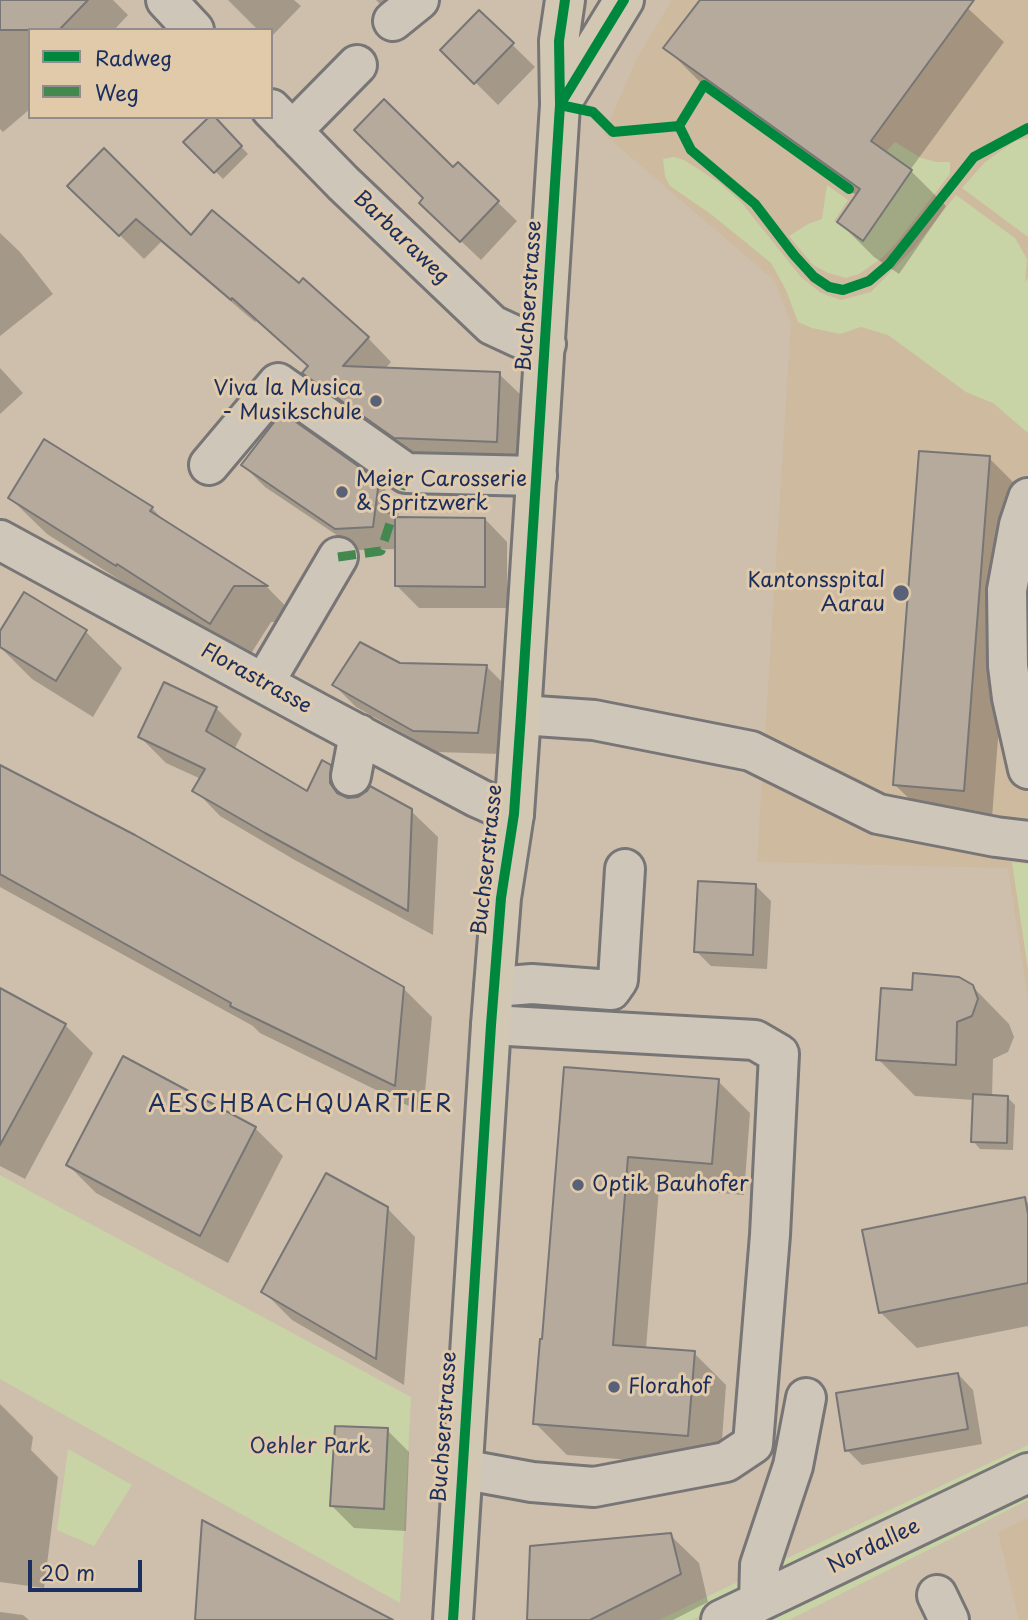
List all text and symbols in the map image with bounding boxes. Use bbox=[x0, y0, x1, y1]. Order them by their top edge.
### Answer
legend bbox=[28, 28, 273, 119]
text: Radweg bbox=[95, 41, 172, 73]
text: Weg bbox=[95, 76, 139, 108]
street label: Barbaraweg bbox=[348, 186, 454, 290]
street label: Buchserstrasse bbox=[512, 220, 548, 372]
place label: Viva la Musica - Musikschule bbox=[214, 376, 362, 426]
marker: Viva la Musica - Musikschule bbox=[368, 393, 384, 409]
place label: Meier Carosserie & Spritzwerk bbox=[356, 467, 527, 517]
marker: Meier Carosserie & Spritzwerk bbox=[334, 484, 350, 500]
place label: Kantonsspital Aarau bbox=[747, 568, 885, 618]
marker: Kantonsspital Aarau bbox=[891, 583, 911, 603]
street label: Florastrasse bbox=[196, 638, 316, 720]
street label: Buchserstrasse bbox=[468, 783, 508, 937]
district label: AESCHBACHQUARTIER bbox=[150, 1092, 452, 1120]
place label: Optik Bauhofer bbox=[592, 1172, 749, 1198]
marker: Optik Bauhofer bbox=[570, 1177, 586, 1193]
street label: Buchserstrasse bbox=[427, 1351, 463, 1503]
place label: Florahof bbox=[628, 1374, 711, 1400]
marker: Florahof bbox=[606, 1379, 622, 1395]
park label: Oehler Park bbox=[250, 1434, 370, 1460]
street label: Nordallee bbox=[824, 1514, 924, 1580]
scale bar bbox=[32, 1546, 145, 1590]
text: 20 m bbox=[41, 1556, 95, 1588]

